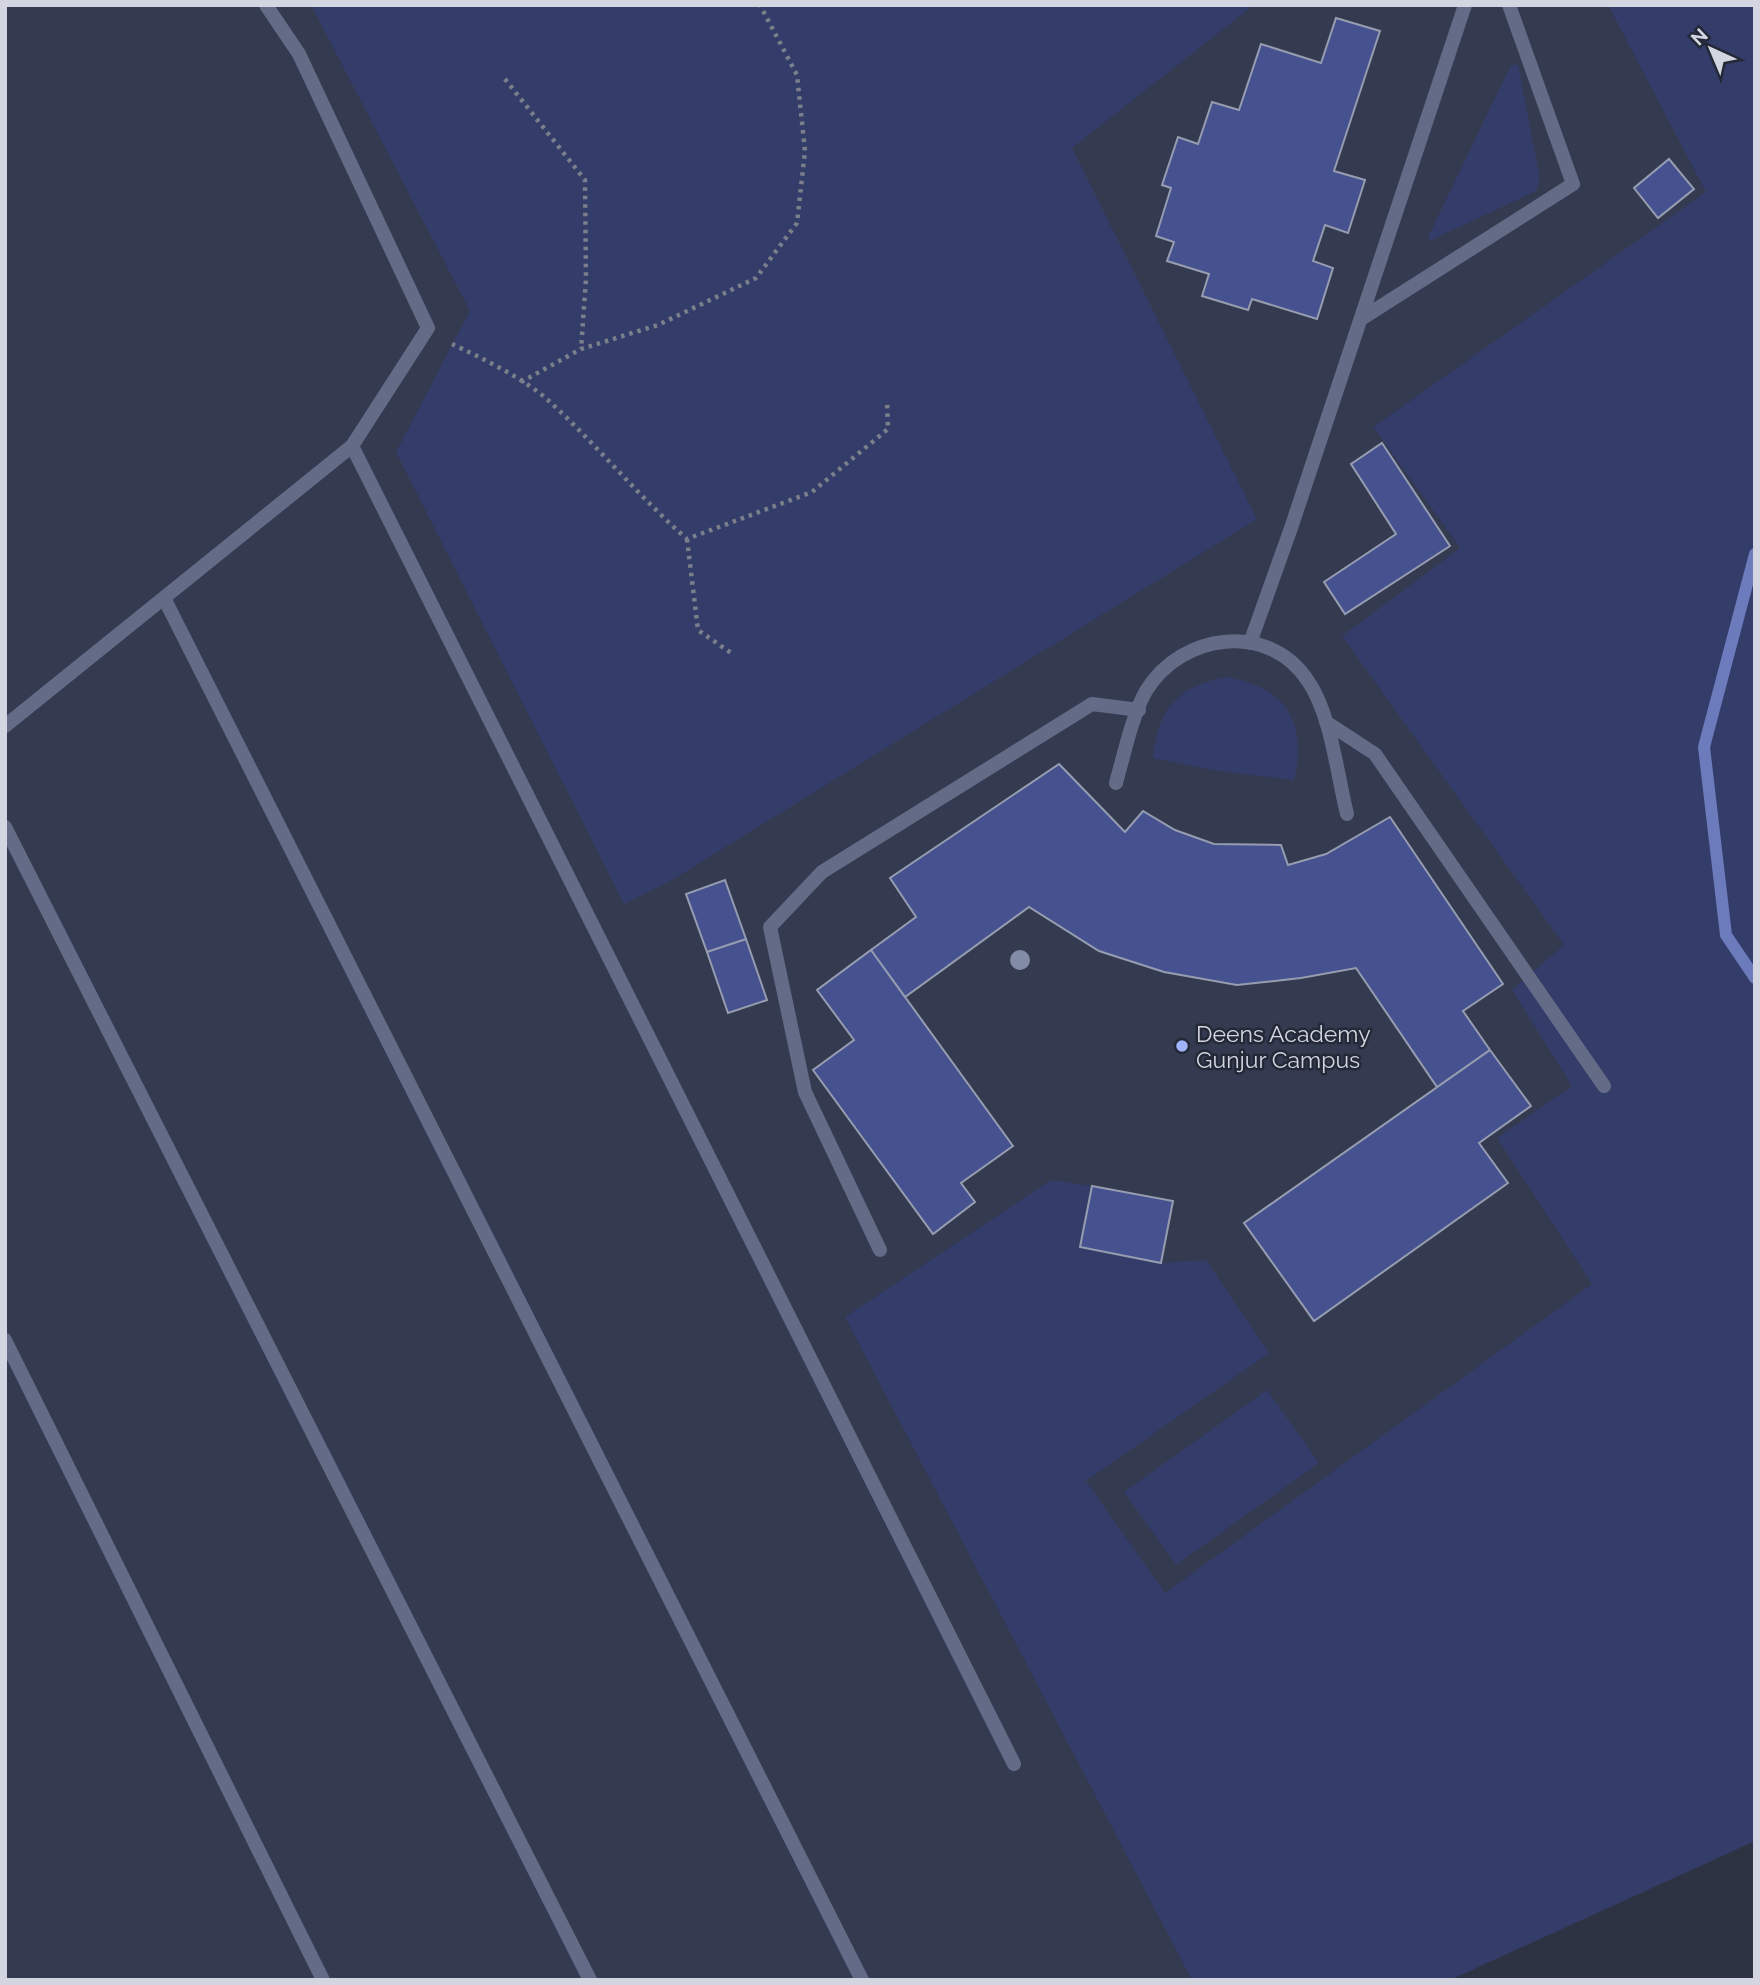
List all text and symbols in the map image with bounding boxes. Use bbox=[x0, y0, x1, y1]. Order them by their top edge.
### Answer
north arrow bbox=[1676, 14, 1746, 84]
text: N bbox=[1686, 24, 1712, 50]
place label: Deens Academy Gunjur Campus bbox=[1196, 1020, 1371, 1073]
marker: Deens Academy Gunjur Campus bbox=[1174, 1038, 1190, 1054]

